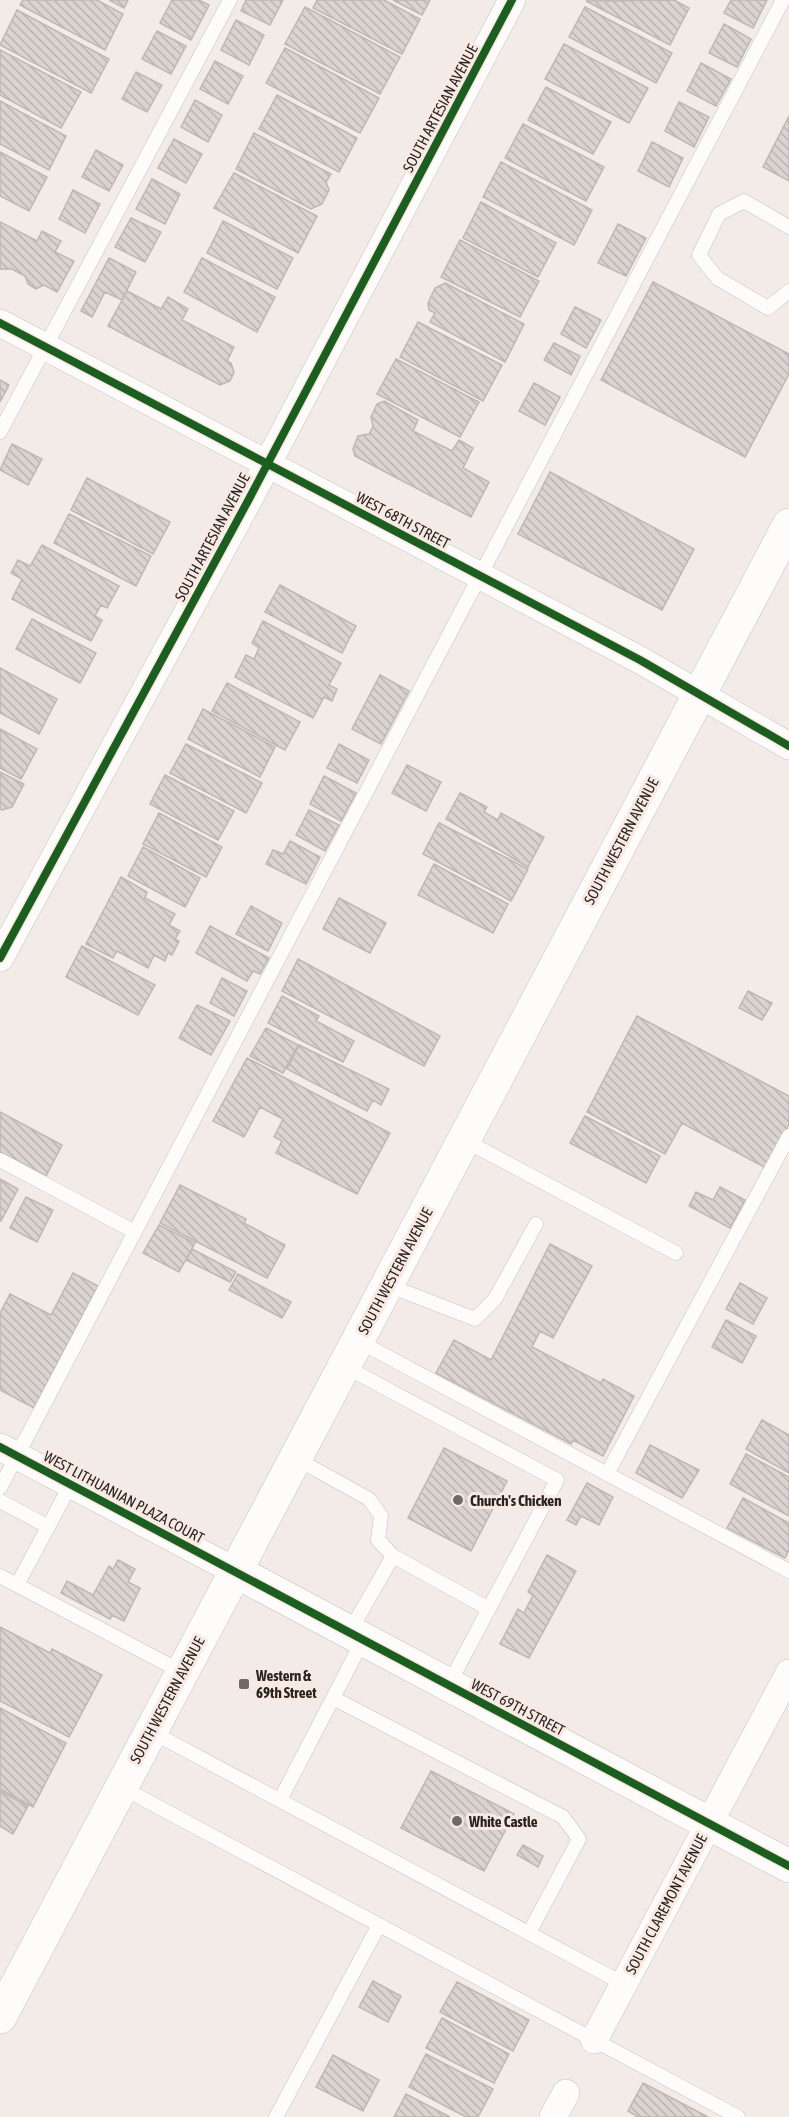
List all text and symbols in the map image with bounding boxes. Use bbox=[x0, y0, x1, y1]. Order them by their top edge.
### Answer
street label: SOUTH ARTESIAN AVENUE bbox=[399, 41, 481, 175]
street label: SOUTH ARTESIAN AVENUE bbox=[171, 470, 253, 604]
street label: WEST 68TH STREET bbox=[353, 488, 453, 552]
street label: SOUTH WESTERN AVENUE bbox=[580, 774, 662, 907]
street label: SOUTH WESTERN AVENUE bbox=[354, 1204, 436, 1337]
street label: WEST LITHUANIAN PLAZA COURT bbox=[41, 1447, 207, 1547]
place label: Church's Chicken bbox=[470, 1492, 561, 1509]
marker: Church's Chicken bbox=[451, 1493, 465, 1507]
street label: SOUTH WESTERN AVENUE bbox=[126, 1633, 208, 1766]
place label: Western & 69th Street bbox=[255, 1667, 317, 1701]
street label: WEST 69TH STREET bbox=[468, 1675, 568, 1739]
marker: Western & 69th Street bbox=[237, 1677, 251, 1691]
place label: White Castle bbox=[468, 1813, 538, 1830]
marker: White Castle bbox=[450, 1814, 464, 1828]
street label: SOUTH CLAREMONT AVENUE bbox=[622, 1830, 710, 1977]

